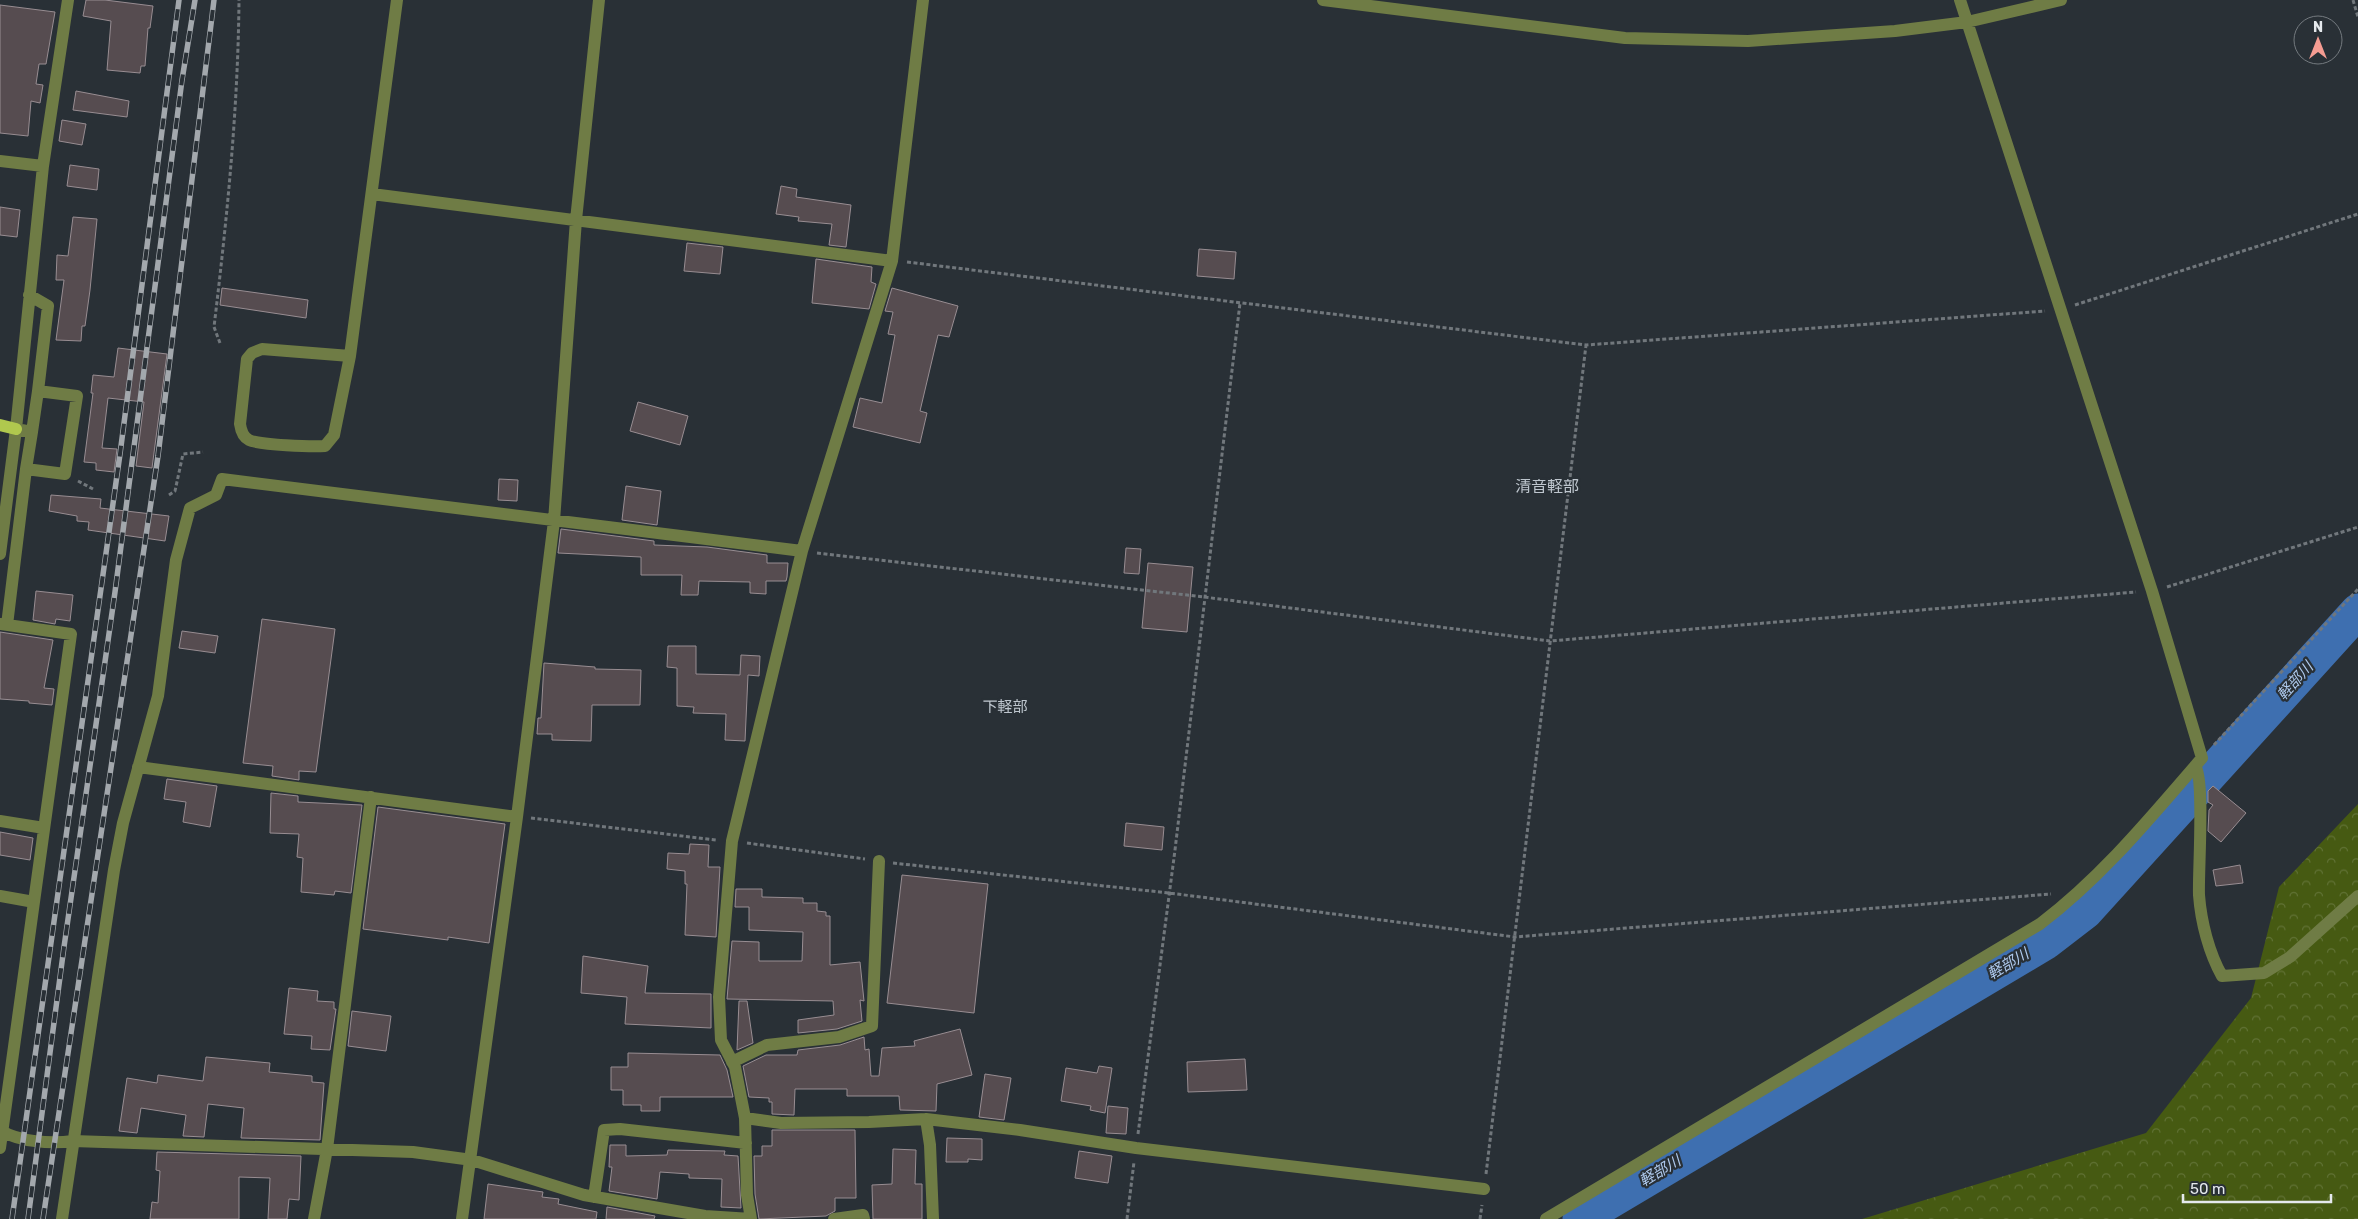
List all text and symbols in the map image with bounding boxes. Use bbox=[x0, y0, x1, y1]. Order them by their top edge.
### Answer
north arrow bbox=[2293, 15, 2343, 65]
text: N bbox=[2313, 19, 2323, 36]
district label: 清音軽部 bbox=[1515, 477, 1579, 496]
water label: 軽部川 bbox=[2273, 657, 2318, 704]
district label: 下軽部 bbox=[982, 698, 1028, 716]
water label: 軽部川 bbox=[1984, 944, 2034, 983]
water label: 軽部川 bbox=[1636, 1151, 1686, 1190]
scale bar bbox=[2183, 1172, 2330, 1204]
text: 50 m bbox=[2190, 1180, 2225, 1198]

